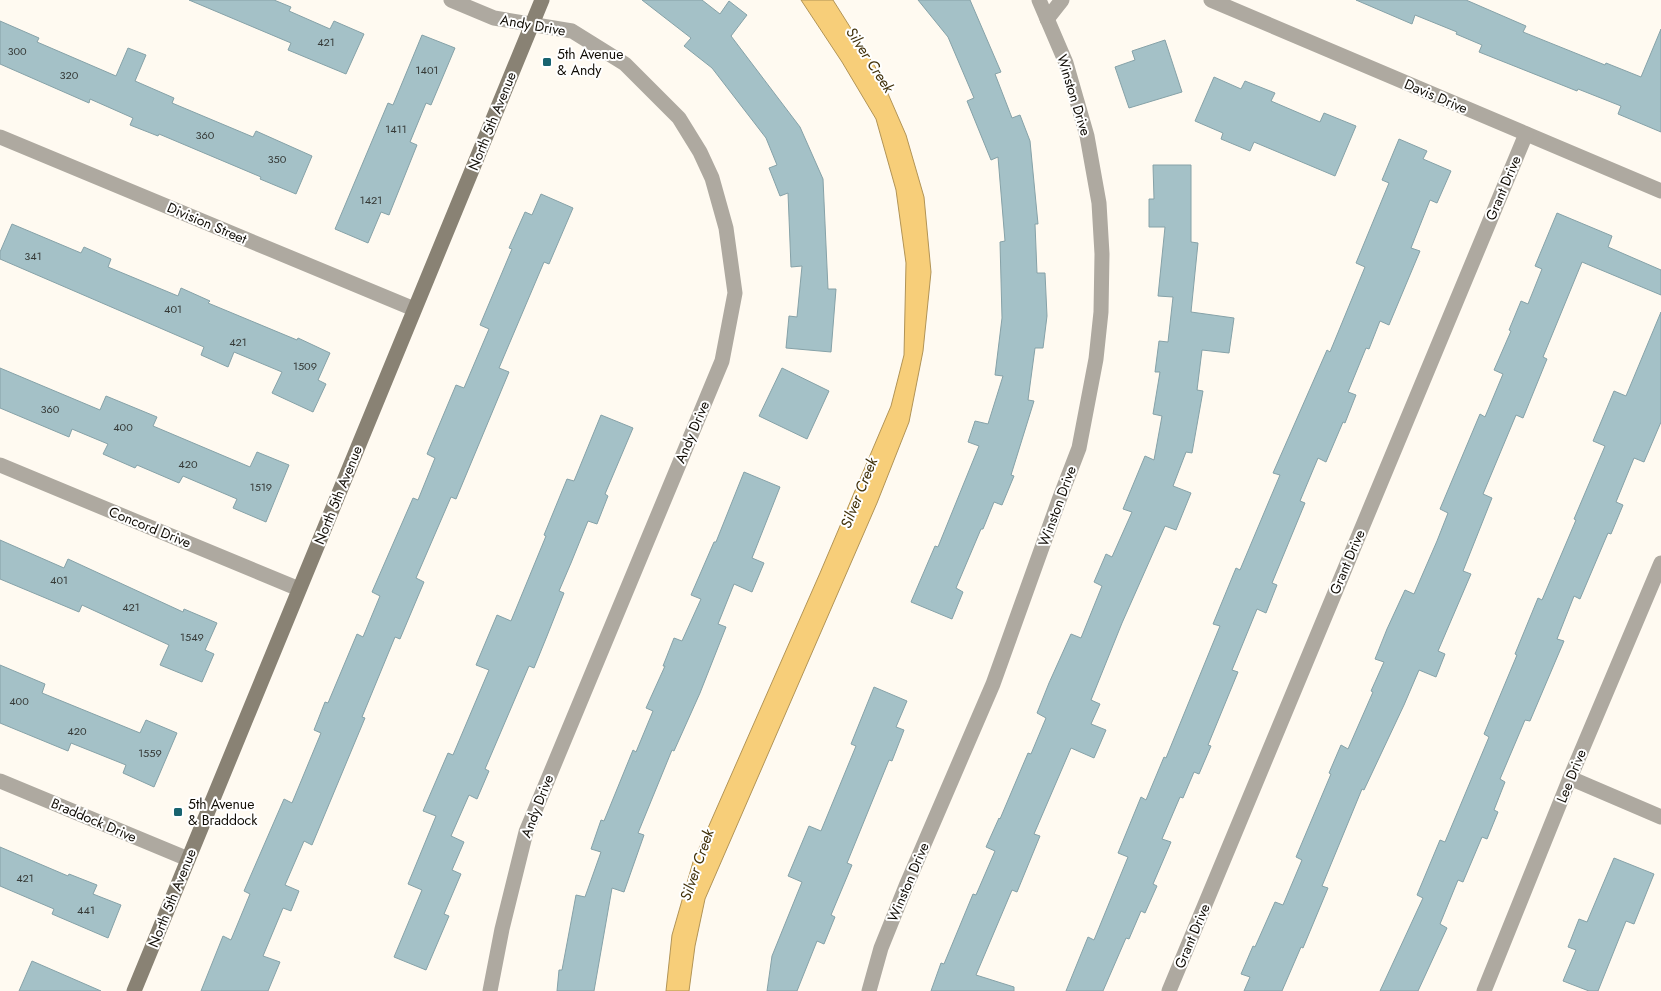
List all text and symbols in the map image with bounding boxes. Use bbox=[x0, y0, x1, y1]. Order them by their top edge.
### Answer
street label: Andy Drive bbox=[499, 9, 567, 41]
water label: Silver Creek bbox=[840, 23, 900, 98]
house number: 421 bbox=[317, 34, 335, 50]
house number: 300 bbox=[7, 43, 27, 59]
place label: 5th Avenue & Andy bbox=[557, 44, 623, 80]
street label: Winston Drive bbox=[1052, 52, 1096, 138]
marker: 5th Avenue & Andy bbox=[541, 56, 553, 68]
house number: 1401 bbox=[416, 62, 438, 78]
house number: 320 bbox=[60, 67, 79, 83]
street label: North 5th Avenue bbox=[463, 69, 521, 173]
street label: Davis Drive bbox=[1401, 74, 1471, 118]
house number: 1411 bbox=[385, 121, 407, 137]
house number: 360 bbox=[196, 127, 215, 143]
house number: 350 bbox=[268, 151, 287, 167]
street label: Grant Drive bbox=[1480, 153, 1526, 223]
house number: 1421 bbox=[360, 192, 382, 208]
street label: Division Street bbox=[164, 197, 251, 249]
house number: 341 bbox=[24, 248, 42, 264]
house number: 401 bbox=[164, 301, 182, 317]
house number: 421 bbox=[229, 334, 247, 350]
house number: 1509 bbox=[293, 358, 317, 374]
street label: Andy Drive bbox=[670, 398, 714, 466]
house number: 360 bbox=[41, 401, 60, 417]
house number: 400 bbox=[113, 419, 133, 435]
street label: North 5th Avenue bbox=[309, 443, 367, 547]
water label: Silver Creek bbox=[835, 454, 883, 532]
house number: 420 bbox=[178, 456, 198, 472]
street label: Winston Drive bbox=[1033, 463, 1081, 549]
house number: 1519 bbox=[250, 479, 272, 495]
street label: Concord Drive bbox=[106, 501, 194, 553]
street label: Grant Drive bbox=[1324, 527, 1370, 597]
house number: 401 bbox=[50, 572, 68, 588]
house number: 421 bbox=[122, 599, 140, 615]
house number: 1549 bbox=[180, 629, 204, 645]
house number: 400 bbox=[9, 693, 29, 709]
house number: 420 bbox=[67, 723, 87, 739]
house number: 1559 bbox=[138, 745, 162, 761]
street label: Lee Drive bbox=[1551, 746, 1591, 806]
street label: Andy Drive bbox=[516, 772, 558, 840]
street label: Braddock Drive bbox=[48, 793, 140, 847]
place label: 5th Avenue & Braddock bbox=[188, 794, 258, 830]
marker: 5th Avenue & Braddock bbox=[172, 806, 184, 818]
water label: Silver Creek bbox=[674, 826, 720, 904]
street label: Winston Drive bbox=[882, 839, 934, 925]
street label: North 5th Avenue bbox=[143, 846, 201, 950]
house number: 421 bbox=[16, 870, 34, 886]
street label: Grant Drive bbox=[1169, 901, 1215, 971]
house number: 441 bbox=[77, 902, 95, 918]

